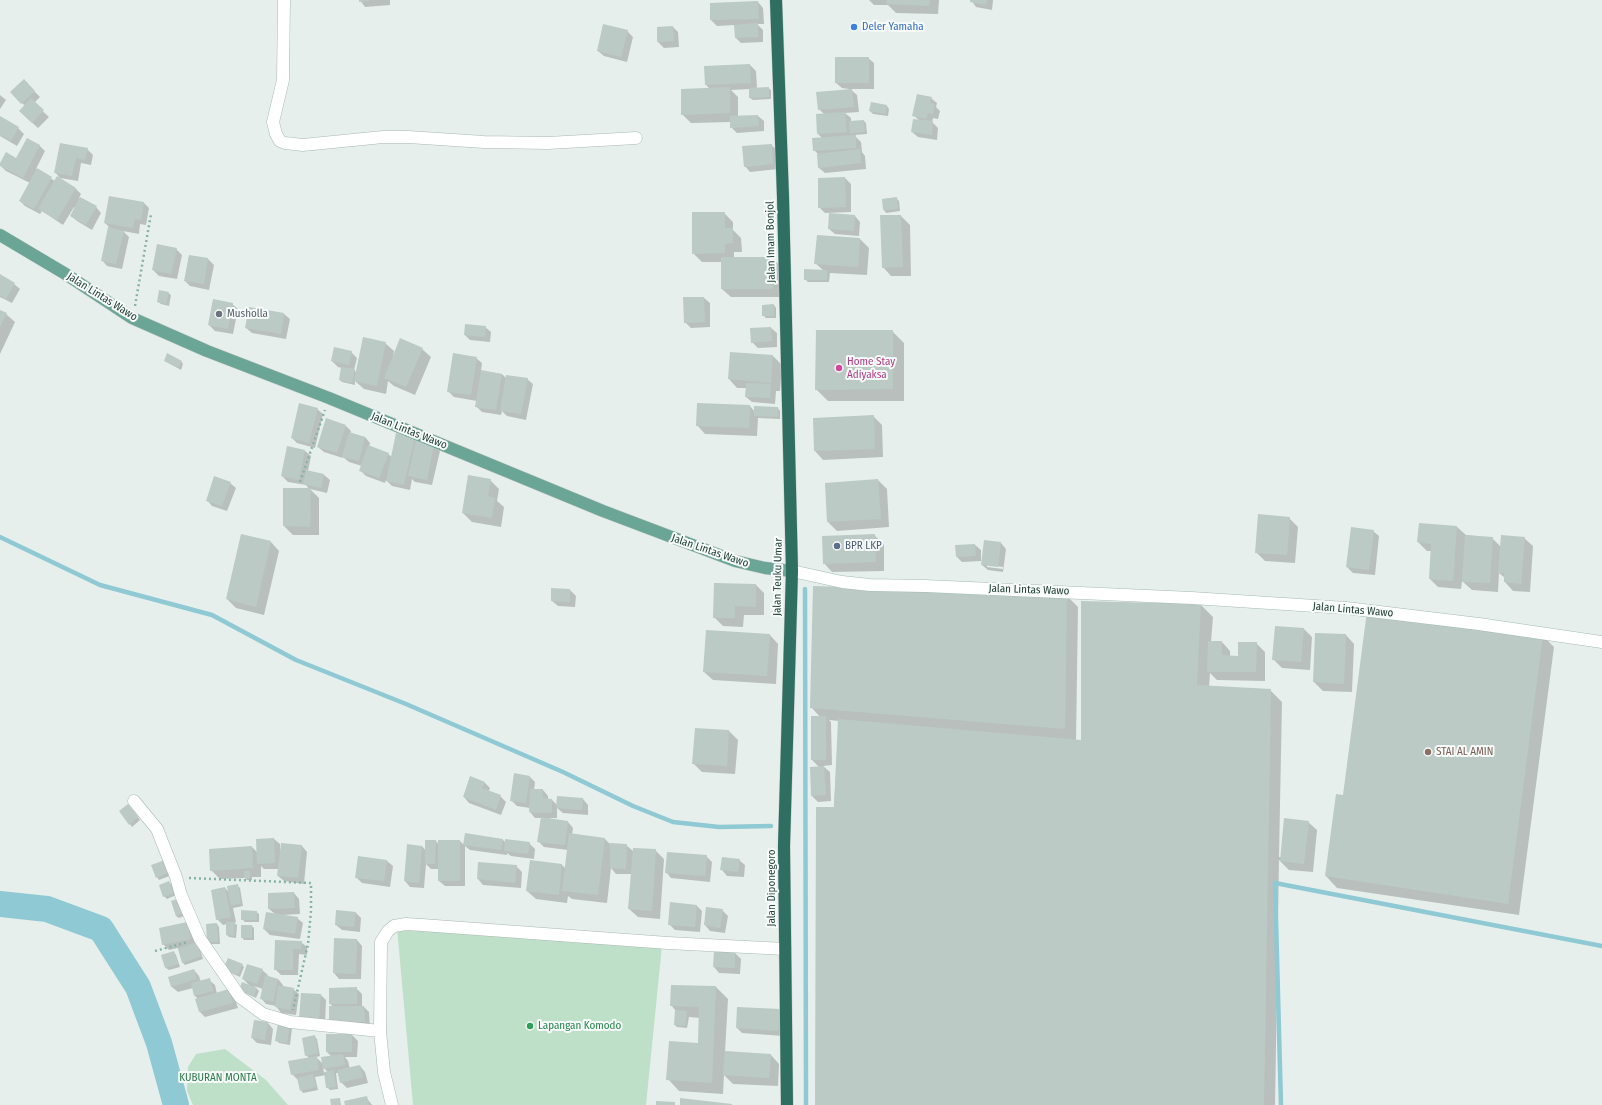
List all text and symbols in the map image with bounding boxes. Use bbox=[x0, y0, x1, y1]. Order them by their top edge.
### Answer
place label: Deler Yamaha bbox=[862, 20, 924, 34]
marker: Deler Yamaha bbox=[849, 22, 859, 32]
street label: Jalan Imam Bonjol bbox=[764, 201, 778, 283]
street label: Jalan Lintas Wawo bbox=[64, 270, 140, 324]
place label: Musholla bbox=[227, 307, 268, 321]
marker: Musholla bbox=[214, 309, 224, 319]
place label: Home Stay Adiyaksa bbox=[847, 355, 895, 381]
marker: Home Stay Adiyaksa bbox=[834, 363, 844, 373]
street label: Jalan Lintas Wawo bbox=[369, 410, 449, 452]
street label: Jalan Lintas Wawo bbox=[670, 532, 750, 570]
street label: Jalan Teuku Umar bbox=[771, 538, 785, 616]
place label: BPR LKP bbox=[845, 539, 882, 553]
marker: BPR LKP bbox=[832, 541, 842, 551]
street label: Jalan Lintas Wawo bbox=[988, 582, 1070, 598]
street label: Jalan Lintas Wawo bbox=[1312, 600, 1394, 620]
place label: STAI AL AMIN bbox=[1436, 745, 1493, 759]
marker: STAI AL AMIN bbox=[1423, 747, 1433, 757]
street label: Jalan Diponegoro bbox=[765, 849, 779, 927]
place label: Lapangan Komodo bbox=[538, 1019, 621, 1033]
marker: Lapangan Komodo bbox=[525, 1021, 535, 1031]
park label: KUBURAN MONTA bbox=[179, 1071, 257, 1085]

